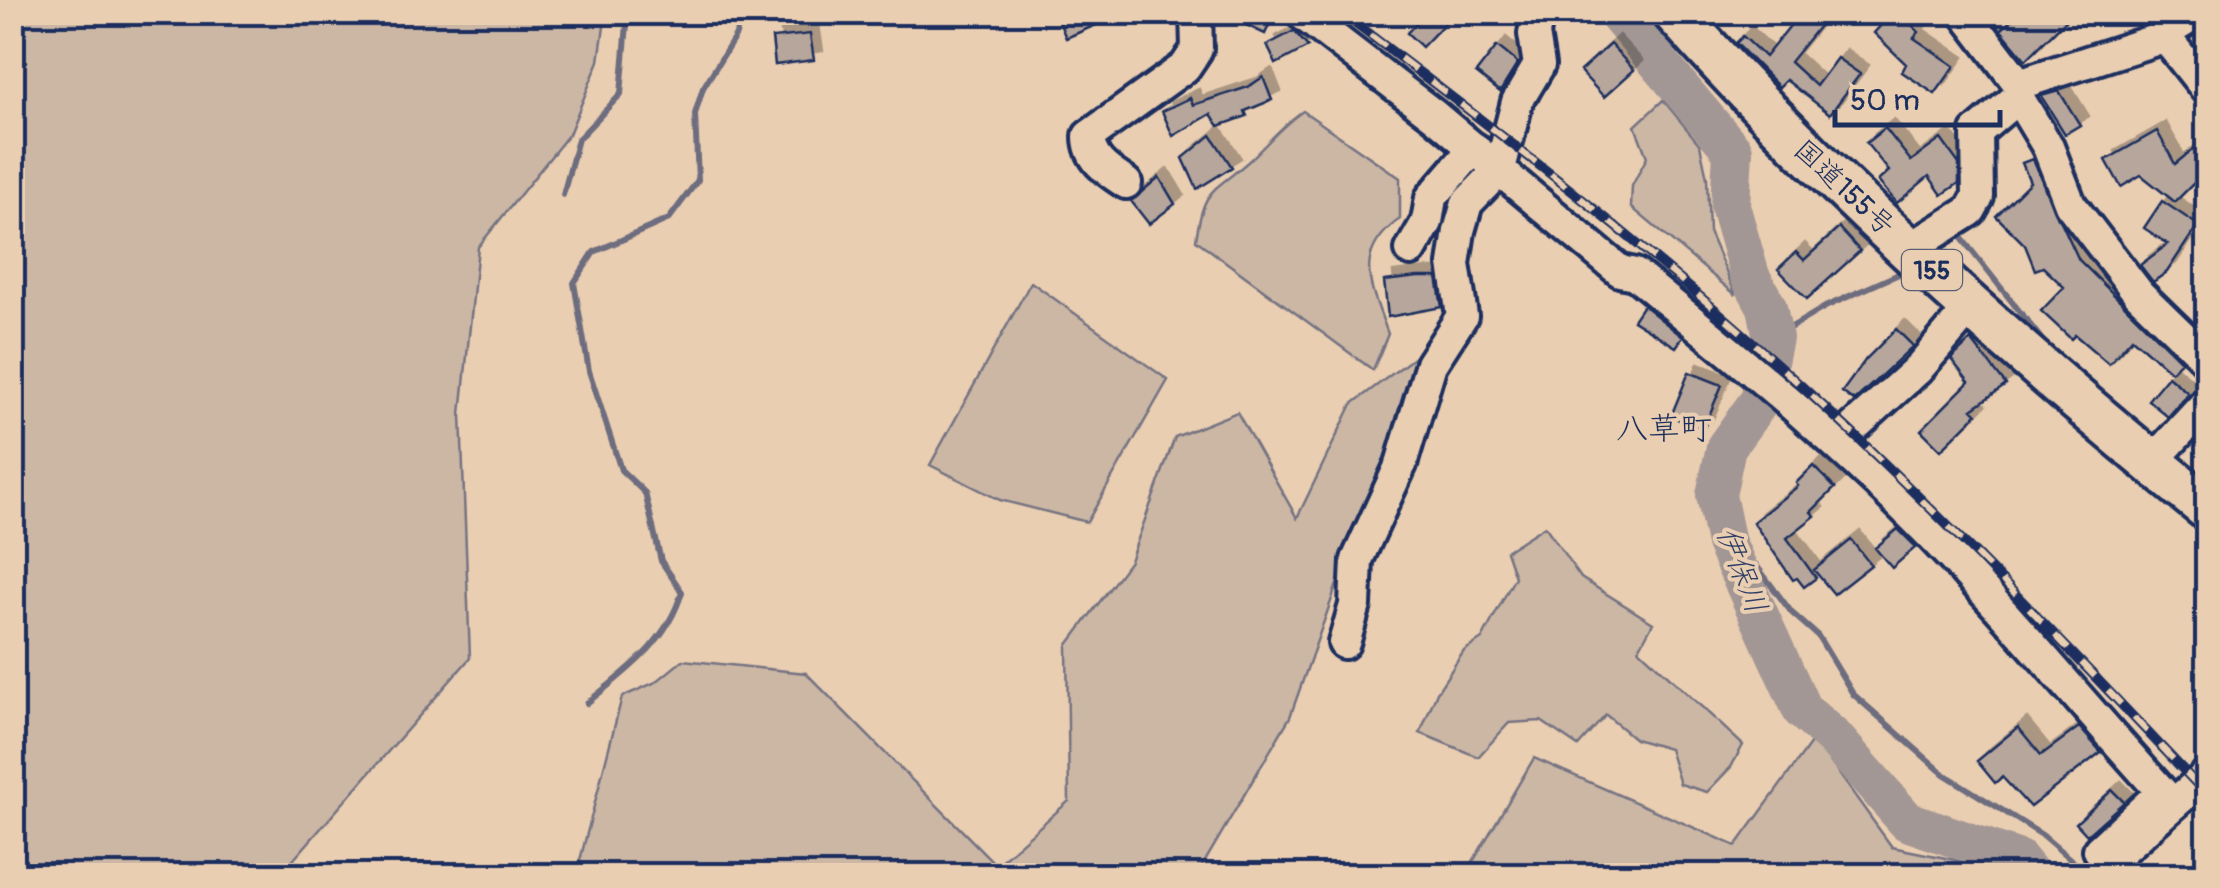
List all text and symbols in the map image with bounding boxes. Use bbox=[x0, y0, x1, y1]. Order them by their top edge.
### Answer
scale bar bbox=[1835, 65, 2000, 127]
text: 50 m bbox=[1850, 82, 1920, 119]
street label: 国道155号 bbox=[1786, 133, 1902, 244]
road number: 155 bbox=[1902, 250, 1962, 290]
district label: 八草町 bbox=[1616, 409, 1712, 449]
water label: 伊保川 bbox=[1708, 522, 1775, 619]

